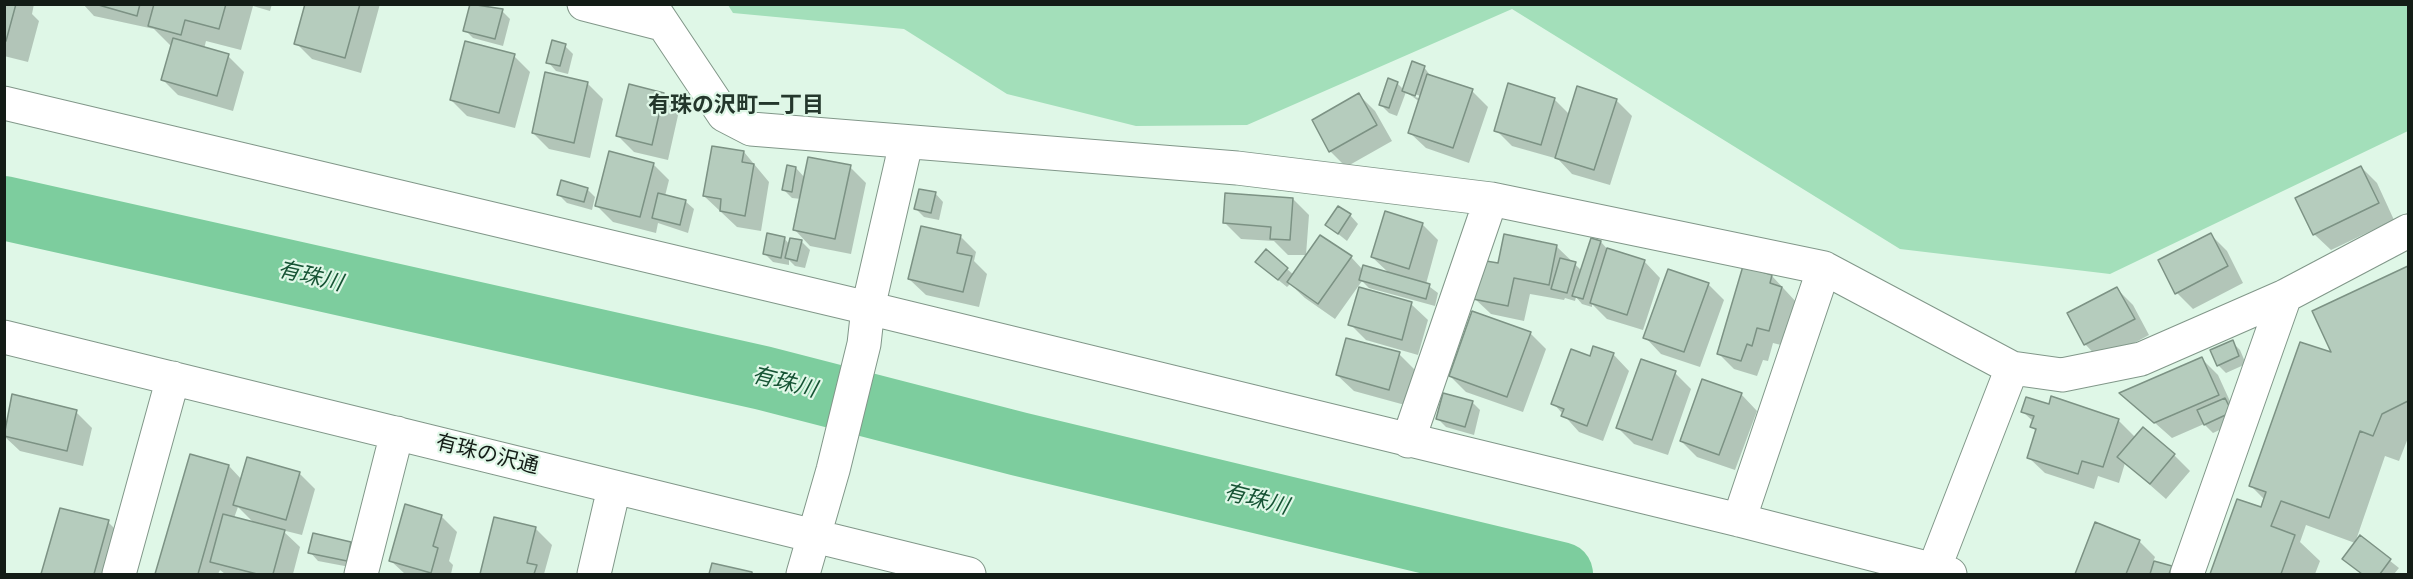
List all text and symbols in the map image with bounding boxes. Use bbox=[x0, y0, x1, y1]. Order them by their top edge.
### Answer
district label: 有珠の沢町一丁目 bbox=[648, 93, 824, 119]
water label: 有珠川 bbox=[275, 257, 345, 297]
water label: 有珠川 bbox=[749, 362, 819, 404]
street label: 有珠の沢通 bbox=[433, 430, 541, 480]
water label: 有珠川 bbox=[1221, 479, 1291, 521]

